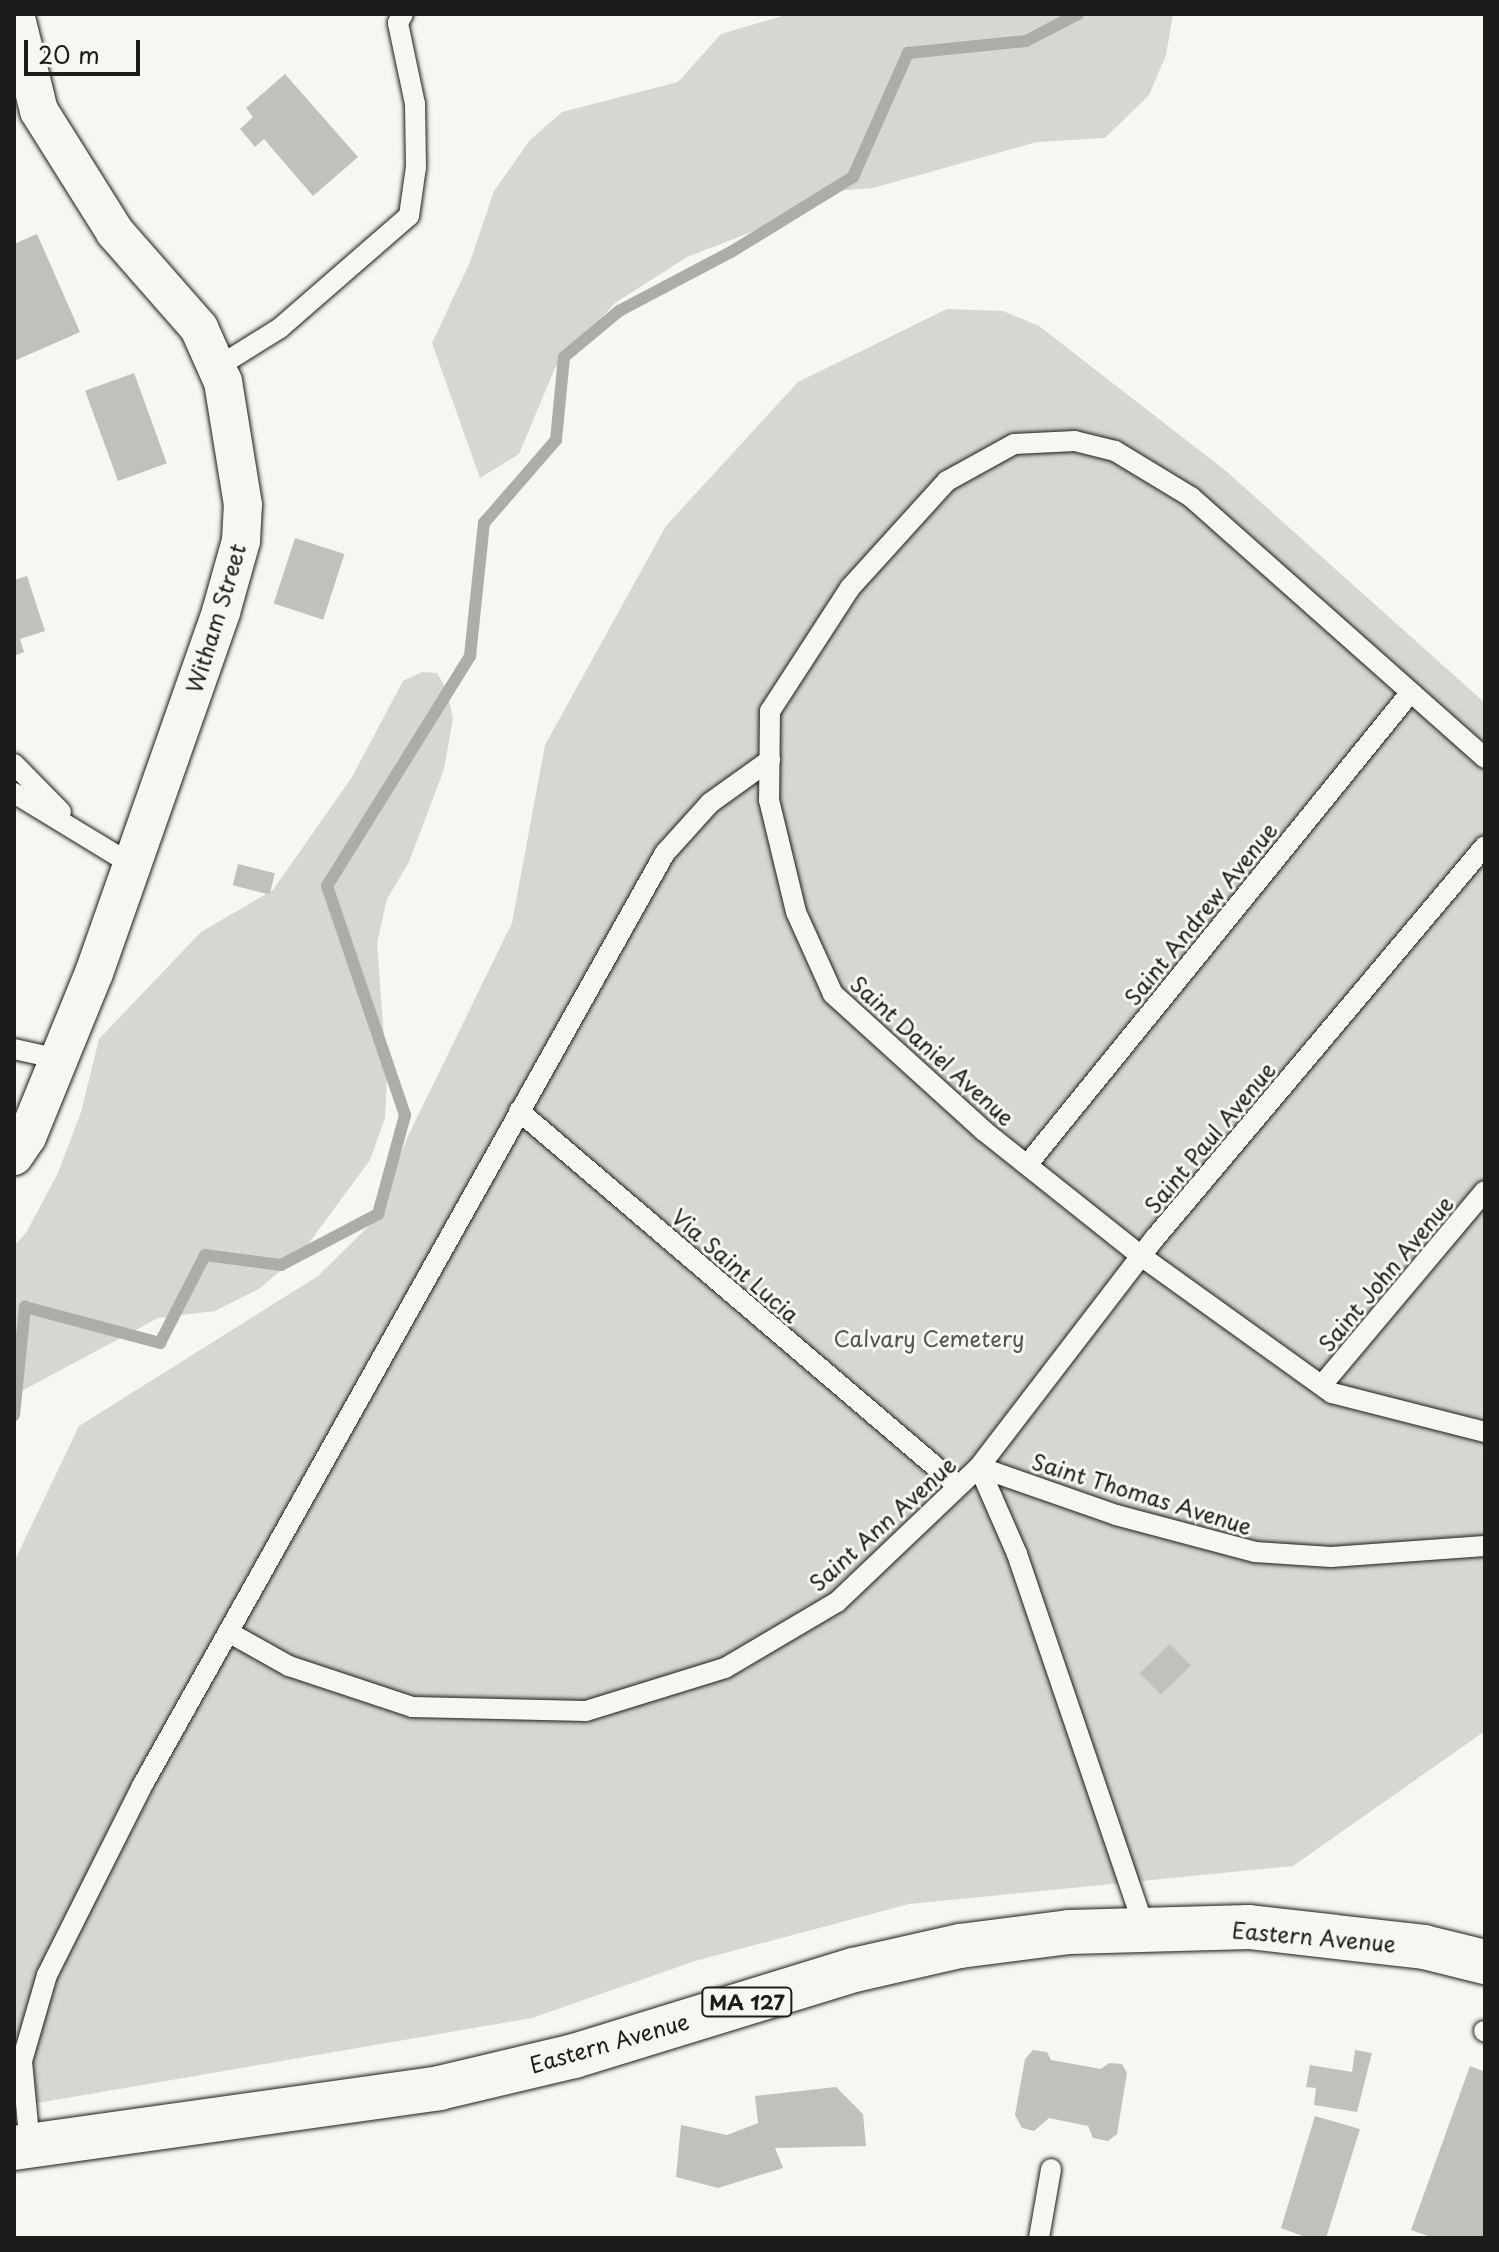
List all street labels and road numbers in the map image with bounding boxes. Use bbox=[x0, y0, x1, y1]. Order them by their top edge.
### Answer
street label: Witham Street bbox=[180, 540, 250, 696]
street label: Saint Andrew Avenue bbox=[1118, 816, 1282, 1010]
street label: Saint Daniel Avenue bbox=[845, 969, 1021, 1131]
street label: Saint Paul Avenue bbox=[1138, 1056, 1280, 1218]
street label: Saint John Avenue bbox=[1312, 1190, 1458, 1356]
street label: Via Saint Lucia bbox=[667, 1203, 805, 1327]
street label: Saint Thomas Avenue bbox=[1029, 1447, 1255, 1539]
street label: Saint Ann Avenue bbox=[803, 1450, 961, 1596]
street label: Eastern Avenue bbox=[1231, 1916, 1397, 1956]
road number: MA 127 bbox=[701, 1986, 793, 2018]
street label: Eastern Avenue bbox=[527, 2007, 691, 2077]

